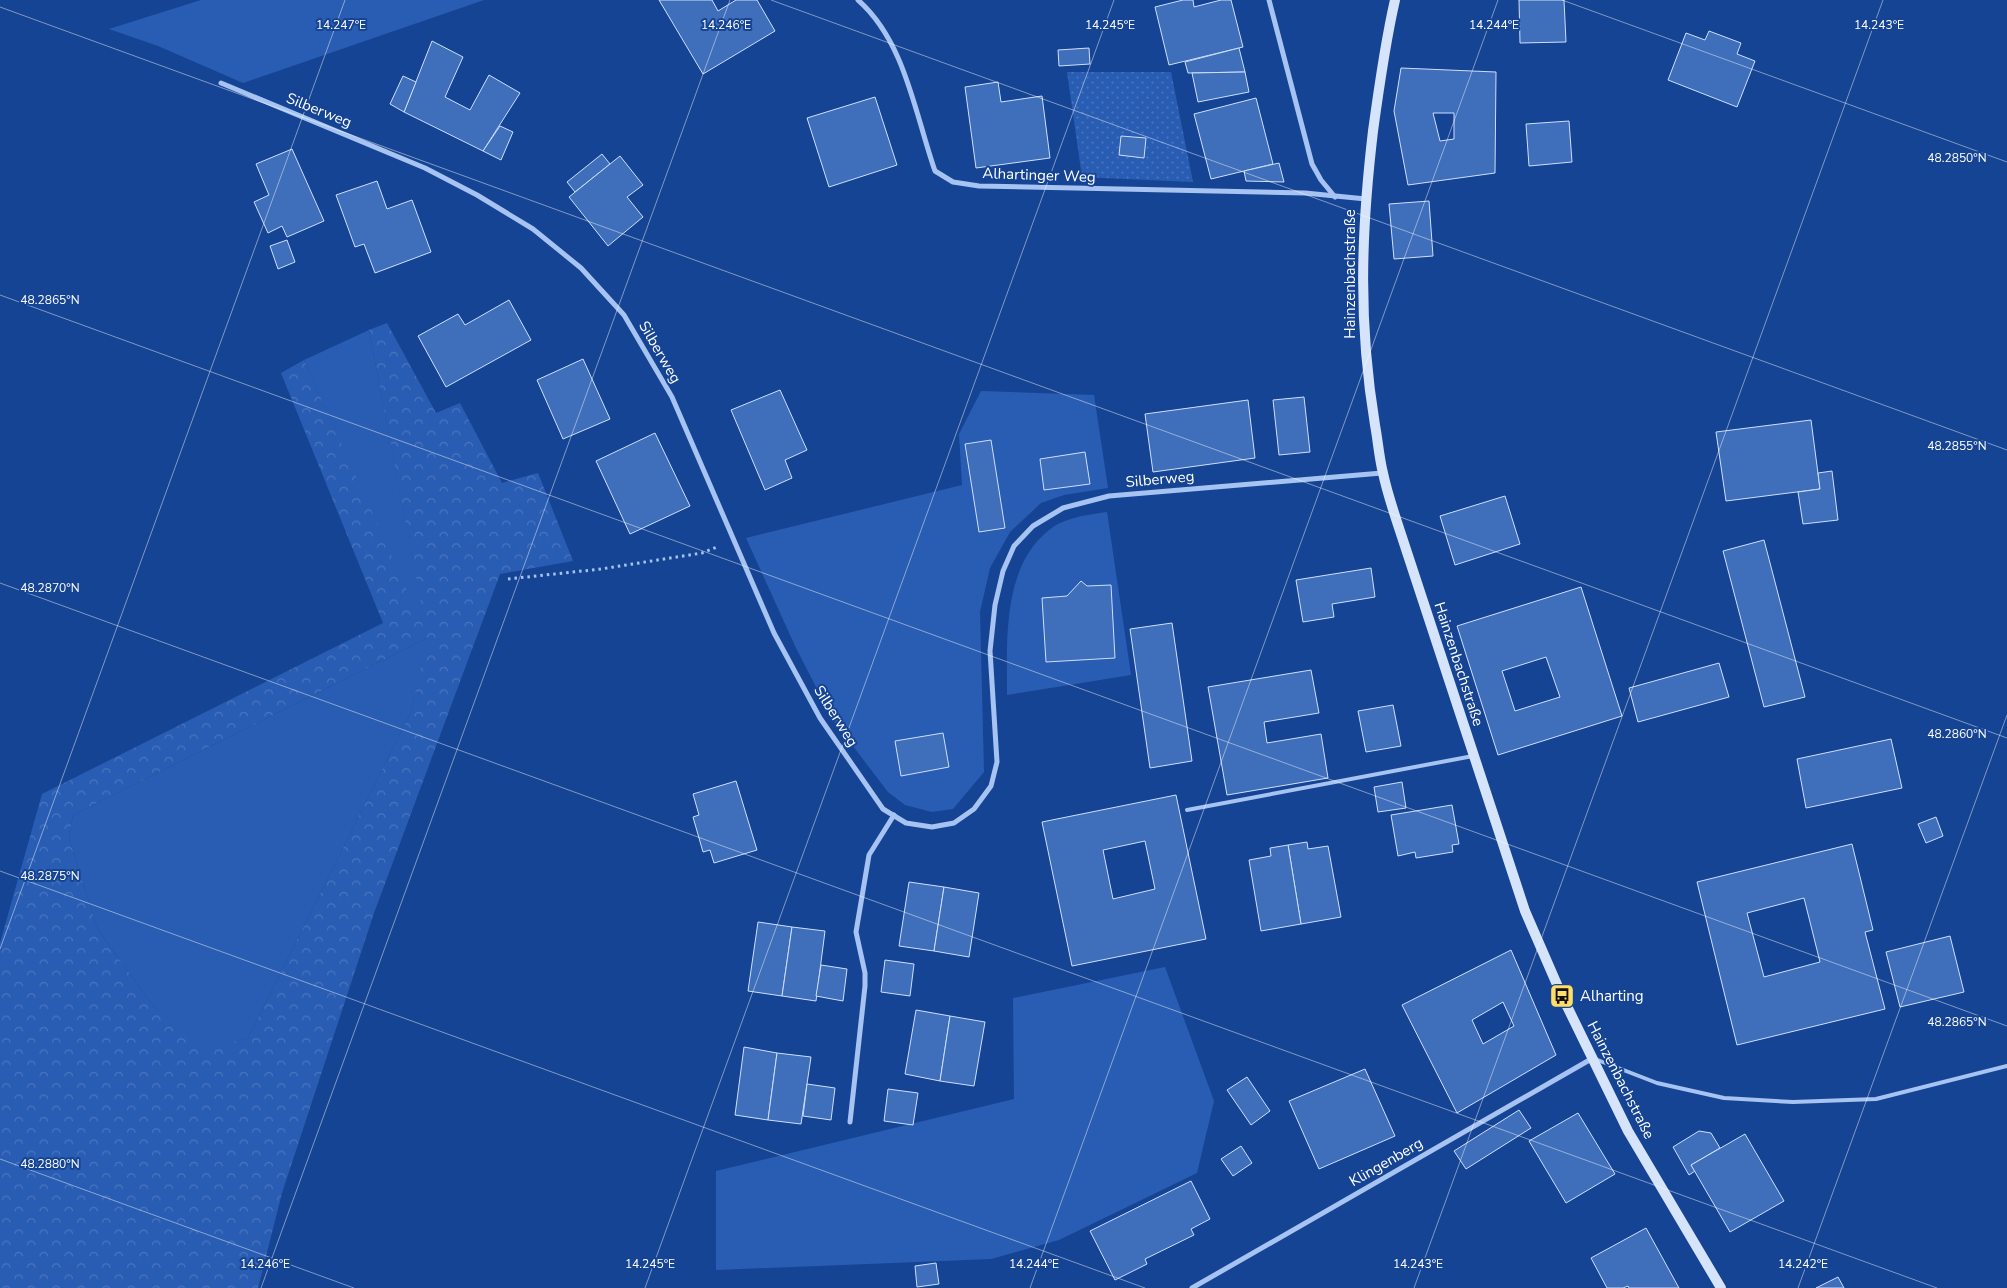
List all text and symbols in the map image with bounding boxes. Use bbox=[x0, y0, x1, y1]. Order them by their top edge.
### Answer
text: 14.247°E bbox=[316, 17, 366, 33]
text: 14.246°E bbox=[701, 17, 751, 33]
text: 14.245°E bbox=[1085, 17, 1135, 33]
text: 14.244°E bbox=[1469, 17, 1519, 33]
text: 14.243°E bbox=[1854, 17, 1904, 33]
street label: Silberweg bbox=[283, 88, 355, 132]
text: 48.2850°N bbox=[1927, 150, 1987, 166]
street label: Alhartinger Weg bbox=[982, 163, 1096, 187]
street label: Hainzenbachstraße bbox=[1340, 209, 1360, 339]
text: 48.2865°N bbox=[20, 292, 80, 308]
street label: Silberweg bbox=[634, 317, 686, 387]
text: 48.2855°N bbox=[1927, 438, 1987, 454]
street label: Silberweg bbox=[1125, 466, 1195, 492]
text: 48.2870°N bbox=[20, 580, 80, 596]
street label: Hainzenbachstraße bbox=[1429, 599, 1489, 729]
street label: Silberweg bbox=[809, 681, 863, 751]
text: 48.2860°N bbox=[1927, 726, 1987, 742]
text: 48.2875°N bbox=[20, 868, 80, 884]
bus stop icon: Alharting bbox=[1549, 983, 1575, 1009]
place label: Alharting bbox=[1580, 986, 1644, 1006]
text: 48.2865°N bbox=[1927, 1014, 1987, 1030]
street label: Hainzenbachstraße bbox=[1583, 1018, 1659, 1142]
street label: Klingenberg bbox=[1346, 1133, 1426, 1191]
text: 48.2880°N bbox=[20, 1156, 80, 1172]
text: 14.246°E bbox=[240, 1256, 290, 1272]
text: 14.245°E bbox=[625, 1256, 675, 1272]
text: 14.244°E bbox=[1009, 1256, 1059, 1272]
text: 14.243°E bbox=[1393, 1256, 1443, 1272]
text: 14.242°E bbox=[1778, 1256, 1828, 1272]

